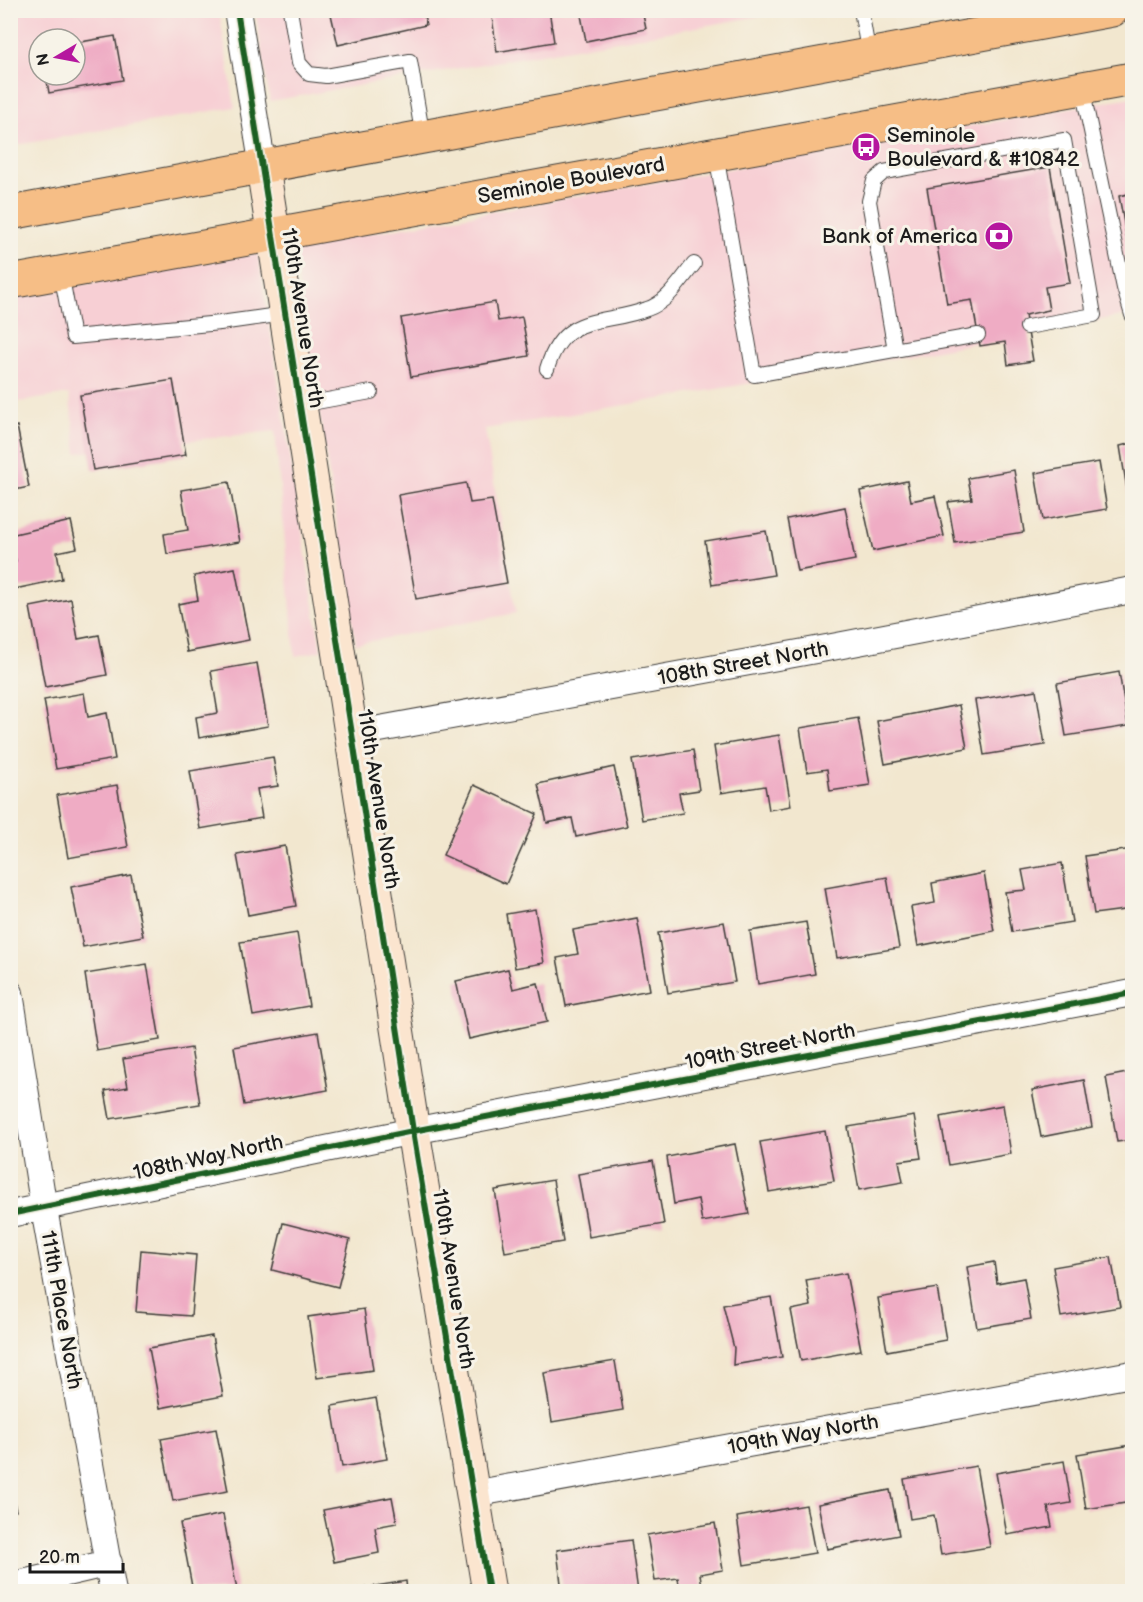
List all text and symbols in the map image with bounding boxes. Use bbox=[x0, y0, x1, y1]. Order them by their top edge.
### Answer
north arrow bbox=[27, 27, 87, 87]
text: N bbox=[33, 52, 54, 67]
place label: Seminole Boulevard & #10842 bbox=[887, 123, 1080, 172]
bus stop icon: Seminole Boulevard & #10842 bbox=[850, 131, 882, 163]
street label: Seminole Boulevard bbox=[476, 152, 667, 209]
bank icon: Bank of America bbox=[983, 220, 1015, 252]
place label: Bank of America bbox=[822, 224, 978, 249]
street label: 110th Avenue North bbox=[276, 226, 329, 410]
street label: 108th Street North bbox=[656, 636, 830, 691]
street label: 110th Avenue North bbox=[352, 707, 405, 891]
street label: 109th Street North bbox=[683, 1018, 857, 1075]
street label: 108th Way North bbox=[131, 1129, 285, 1186]
street label: 110th Avenue North bbox=[427, 1187, 480, 1371]
street label: 111th Place North bbox=[35, 1229, 88, 1391]
street label: 109th Way North bbox=[726, 1409, 880, 1460]
scale bar bbox=[30, 1536, 123, 1574]
text: 20 m bbox=[39, 1547, 80, 1568]

